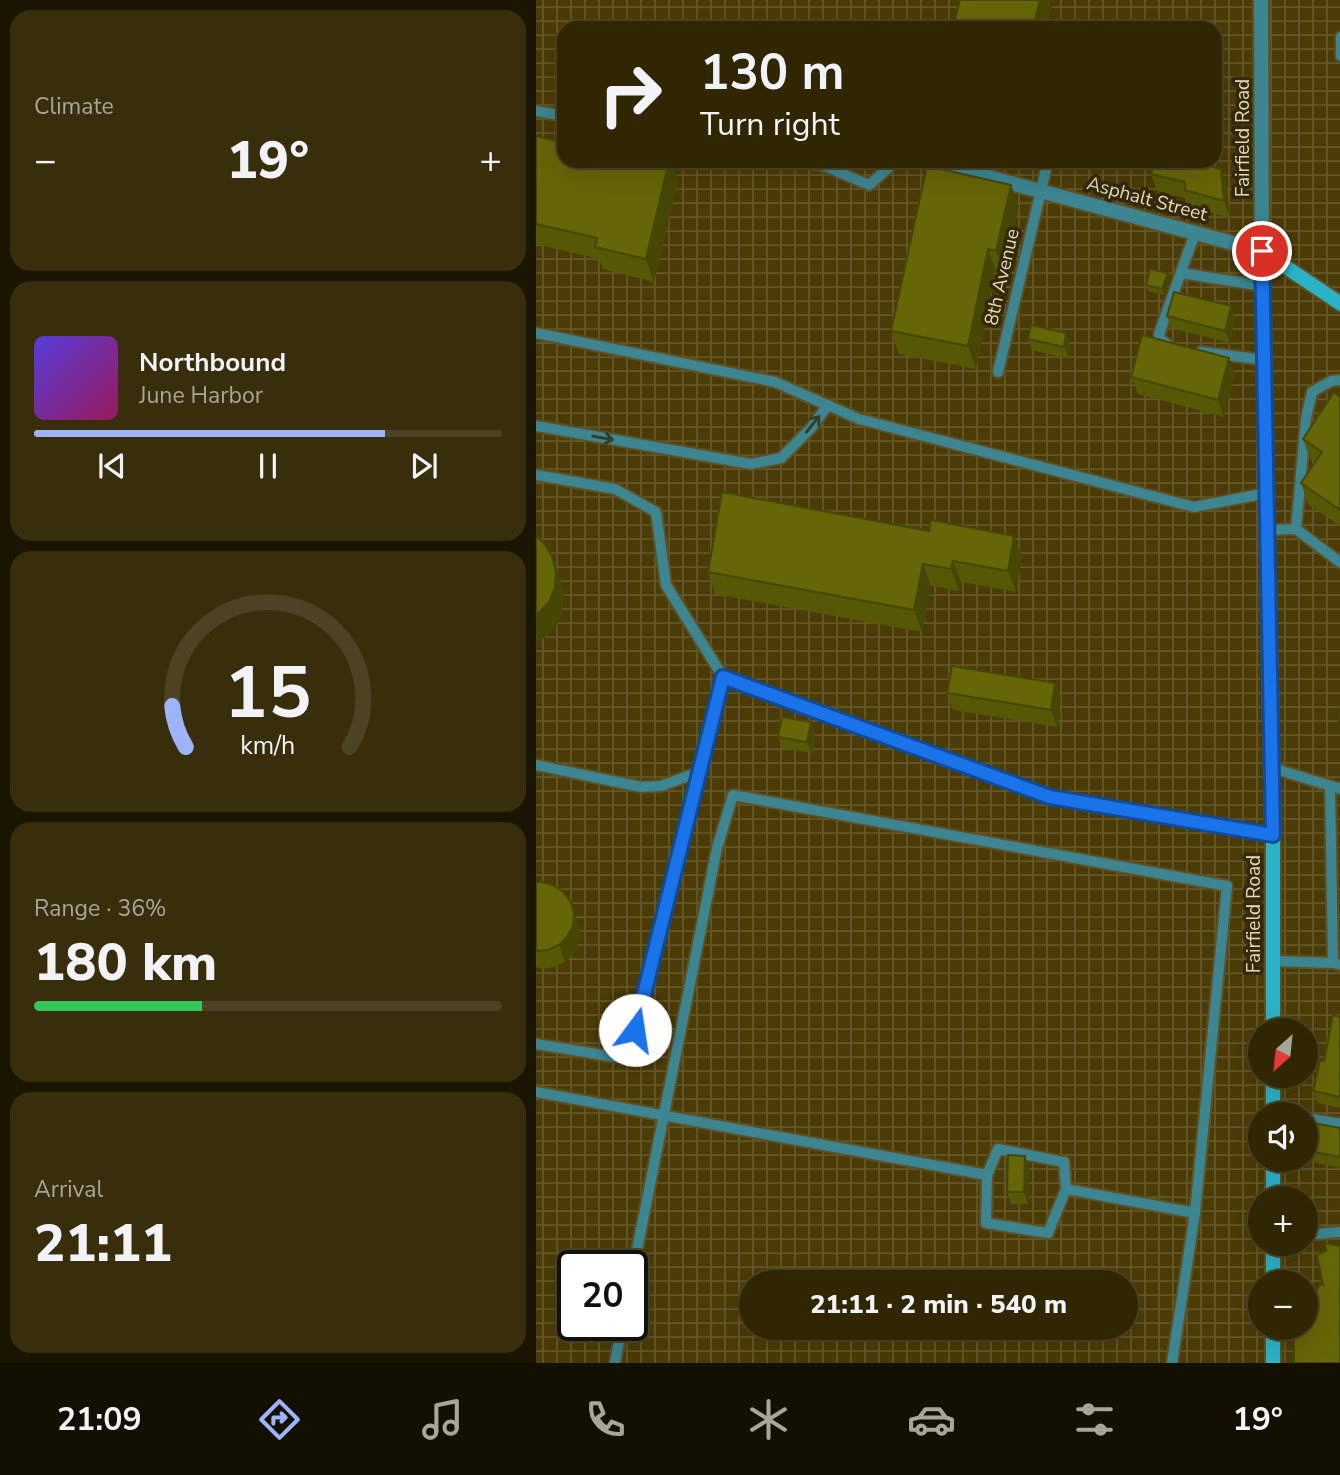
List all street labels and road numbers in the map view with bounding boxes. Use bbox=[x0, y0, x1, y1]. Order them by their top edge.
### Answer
street label: Fairfield Road bbox=[1230, 79, 1256, 197]
street label: Asphalt Street bbox=[1084, 170, 1210, 228]
street label: 8th Avenue bbox=[978, 226, 1026, 328]
street label: Fairfield Road bbox=[1241, 855, 1267, 973]

